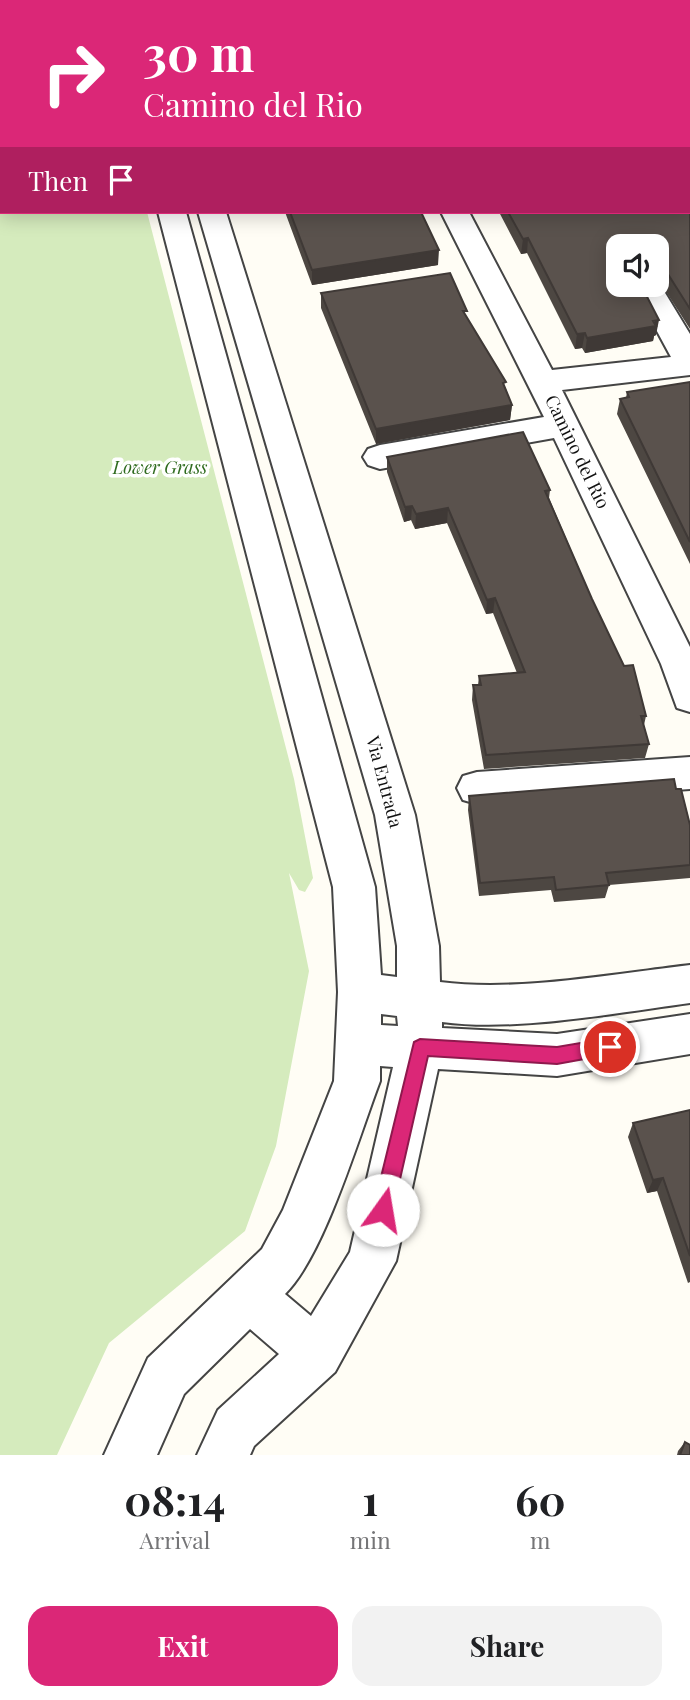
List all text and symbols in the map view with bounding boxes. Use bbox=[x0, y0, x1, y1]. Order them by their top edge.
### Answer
text: 30 m bbox=[143, 19, 254, 84]
icon: right bbox=[28, 28, 119, 119]
text: Camino del Rio bbox=[143, 82, 363, 125]
icon: arrive bbox=[102, 161, 140, 199]
text: Then bbox=[28, 163, 88, 198]
map controls bbox=[606, 234, 669, 297]
button: sound bbox=[606, 234, 669, 297]
street label: Camino del Rio bbox=[540, 391, 616, 513]
park label: Lower Grass bbox=[112, 455, 208, 479]
street label: Via Entrada bbox=[361, 732, 409, 830]
pin bbox=[580, 1017, 640, 1077]
icon: arrive bbox=[591, 1028, 629, 1066]
position arrow bbox=[346, 1173, 420, 1247]
text: 08:14 bbox=[124, 1471, 225, 1527]
text: 1 bbox=[362, 1471, 378, 1527]
text: 60 bbox=[515, 1471, 566, 1527]
text: Arrival bbox=[139, 1524, 210, 1555]
text: min bbox=[350, 1524, 391, 1555]
text: m bbox=[530, 1524, 551, 1555]
button: Exit bbox=[28, 1606, 338, 1686]
button: Share bbox=[352, 1606, 662, 1686]

